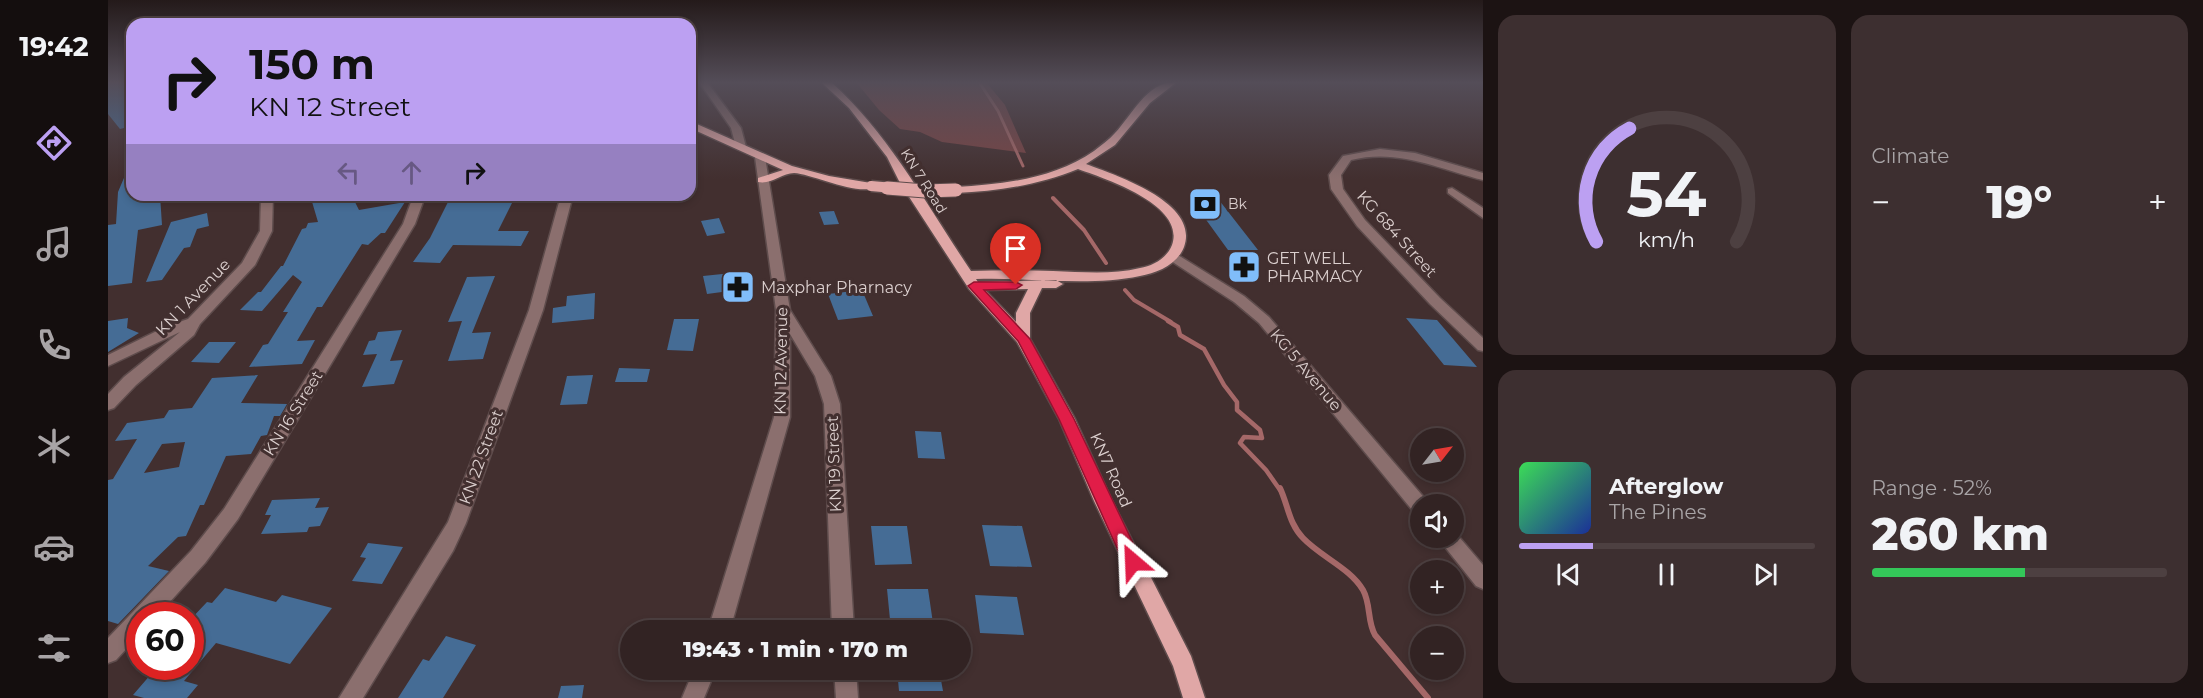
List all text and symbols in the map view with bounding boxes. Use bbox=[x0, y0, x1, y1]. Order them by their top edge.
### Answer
text: 19:42 bbox=[19, 30, 89, 63]
text: 150 m bbox=[249, 38, 375, 90]
icon: right bbox=[150, 42, 228, 120]
text: KN 12 Street bbox=[249, 90, 411, 123]
icon: directions bbox=[33, 122, 75, 164]
text: Climate bbox=[1872, 144, 1949, 168]
street label: KN 7 Road bbox=[897, 145, 951, 217]
icon: left bbox=[332, 156, 365, 189]
icon: ahead bbox=[395, 156, 428, 189]
icon: right bbox=[458, 156, 491, 189]
text: 54 bbox=[1627, 156, 1707, 232]
text: 19° bbox=[1986, 174, 2052, 229]
text: − bbox=[1872, 182, 1890, 222]
text: + bbox=[2148, 182, 2167, 222]
bank icon: Bk bbox=[1187, 186, 1223, 222]
street label: KG 684 Street bbox=[1353, 187, 1441, 282]
place label: Bk bbox=[1228, 195, 1248, 213]
icon: music bbox=[33, 223, 75, 265]
pin bbox=[990, 223, 1041, 285]
text: km/h bbox=[1638, 226, 1695, 252]
icon: arrive bbox=[999, 232, 1032, 265]
pharmacy icon: GET WELL PHARMACY bbox=[1226, 249, 1262, 285]
place label: GET WELL PHARMACY bbox=[1267, 249, 1363, 286]
street label: KN 1 Avenue bbox=[152, 255, 234, 339]
pharmacy icon: Maxphar Pharnacy bbox=[720, 269, 756, 305]
place label: Maxphar Pharnacy bbox=[761, 278, 912, 297]
street label: KN 12 Avenue bbox=[771, 307, 791, 415]
icon: phone bbox=[33, 324, 75, 366]
street label: KG 5 Avenue bbox=[1266, 325, 1346, 415]
street label: KN 16 Street bbox=[259, 367, 327, 459]
street label: KN 22 Street bbox=[455, 407, 507, 507]
street label: KN 19 Street bbox=[823, 415, 845, 513]
icon: climate bbox=[33, 425, 75, 467]
north arrow bbox=[1410, 428, 1464, 482]
map controls bbox=[1410, 428, 1464, 680]
street label: KN7 Road bbox=[1086, 430, 1136, 510]
text: Afterglow bbox=[1609, 473, 1723, 500]
text: Range · 52% bbox=[1872, 476, 1992, 500]
button: sound bbox=[1410, 494, 1464, 548]
text: The Pines bbox=[1609, 500, 1706, 524]
text: 260 km bbox=[1872, 506, 2049, 561]
icon: car bbox=[33, 526, 75, 568]
position arrow bbox=[1101, 530, 1165, 594]
icon: previous bbox=[1552, 558, 1585, 591]
icon: pause bbox=[1650, 558, 1683, 591]
icon: next bbox=[1749, 558, 1782, 591]
button: + bbox=[1410, 560, 1464, 614]
speed limit sign: 60 bbox=[126, 602, 204, 680]
button: − bbox=[1410, 626, 1464, 680]
icon: filters bbox=[33, 627, 75, 669]
text: 19:43 · 1 min · 170 m bbox=[683, 636, 908, 663]

